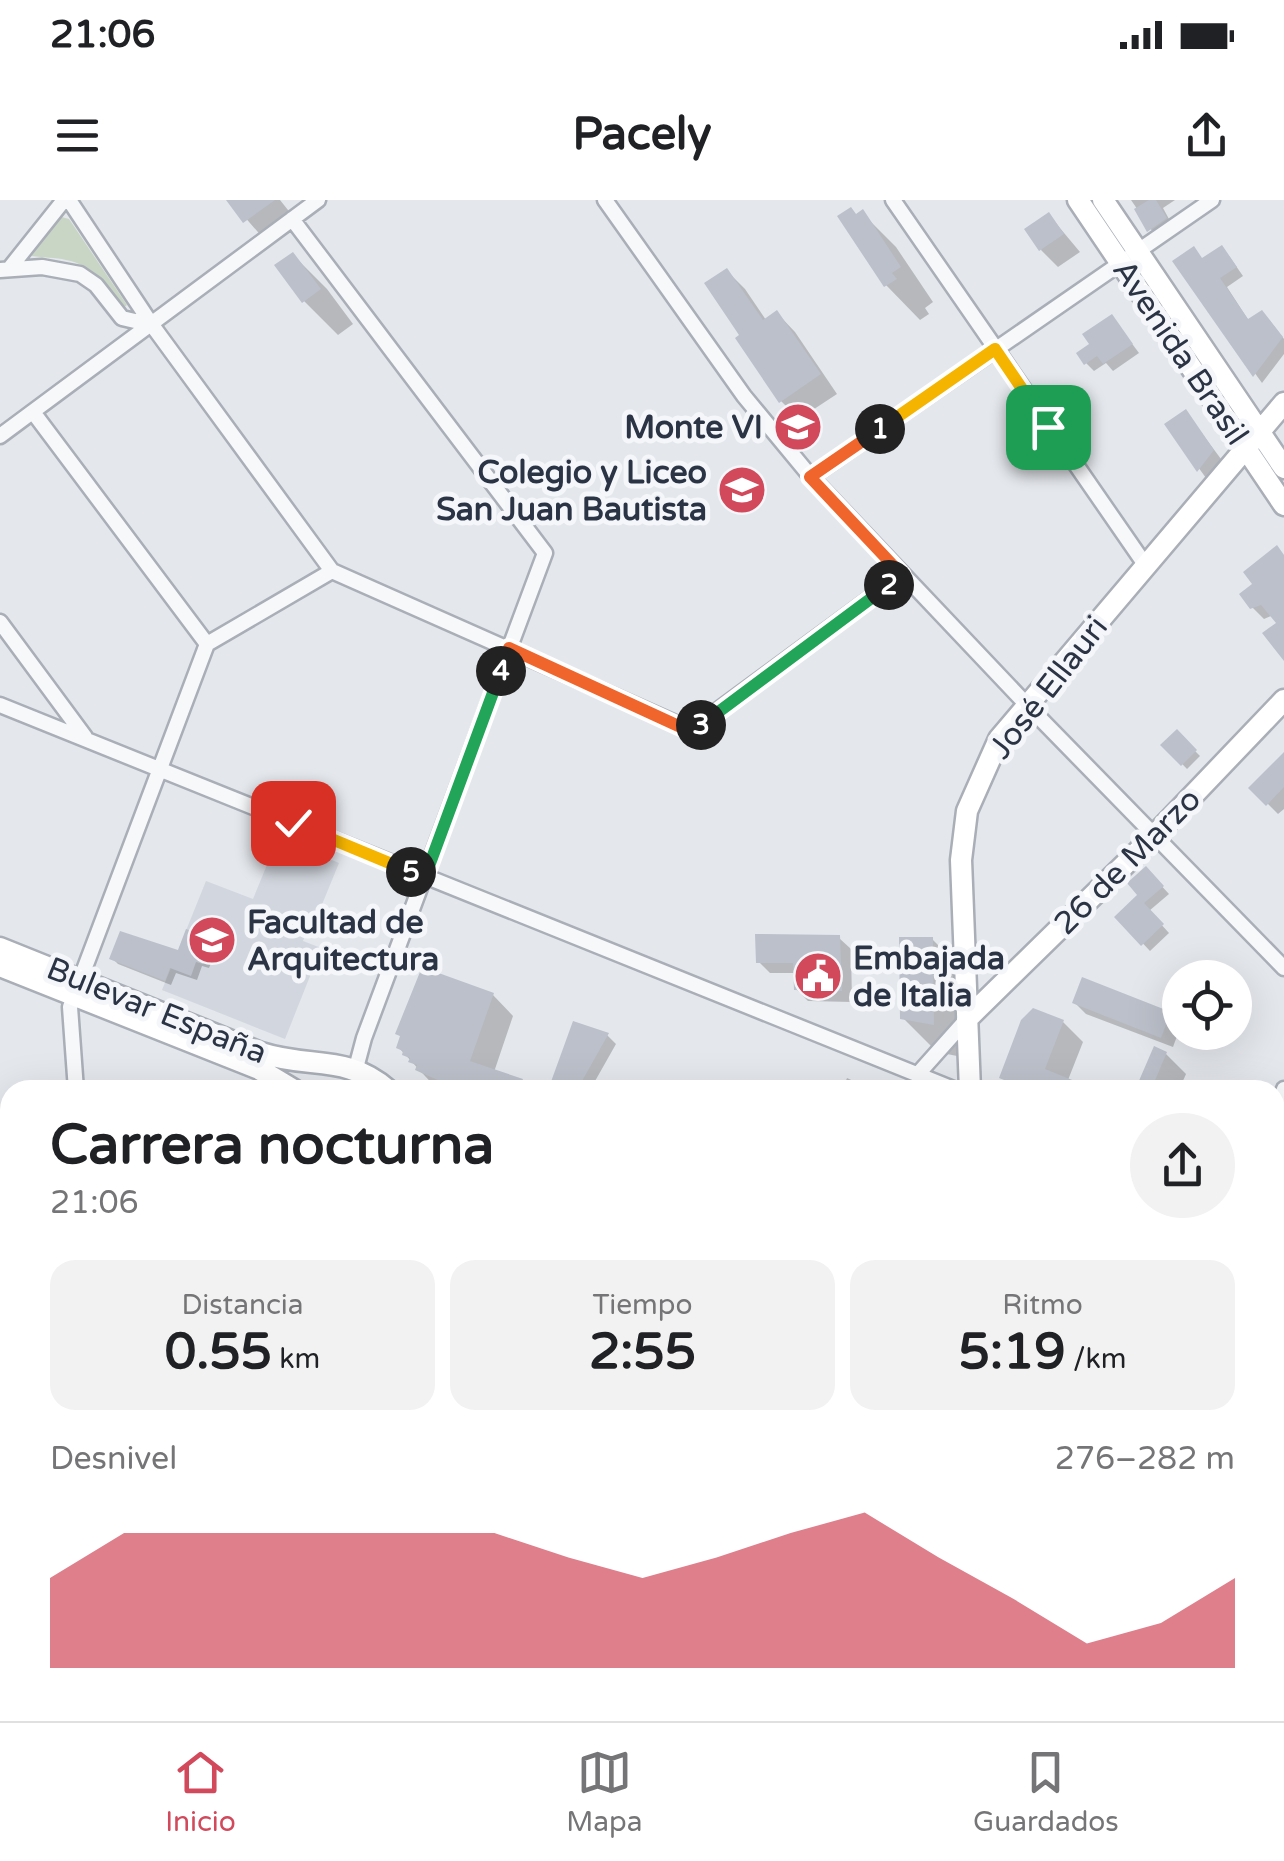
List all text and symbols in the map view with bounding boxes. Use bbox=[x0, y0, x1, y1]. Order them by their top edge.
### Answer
text: 21:06 bbox=[50, 12, 155, 58]
icon: menu bbox=[50, 108, 105, 163]
text: Pacely bbox=[572, 108, 712, 162]
icon: share bbox=[1179, 108, 1234, 163]
street label: Avenida Brasil bbox=[1104, 253, 1256, 452]
pin bbox=[1006, 385, 1091, 470]
icon: arrive bbox=[1021, 400, 1076, 455]
school or university icon: Monte VI bbox=[772, 401, 824, 453]
pin: 1 bbox=[855, 404, 905, 454]
place label: Monte VI bbox=[624, 409, 763, 447]
text: 1 bbox=[871, 412, 889, 446]
place label: Colegio y Liceo San Juan Bautista bbox=[436, 454, 707, 529]
school or university icon: Colegio y Liceo San Juan Bautista bbox=[716, 464, 768, 516]
pin: 2 bbox=[864, 560, 914, 610]
text: 2 bbox=[880, 568, 898, 602]
street label: José Ellauri bbox=[981, 609, 1116, 766]
pin: 4 bbox=[476, 646, 526, 696]
text: 4 bbox=[492, 654, 510, 688]
pin: 3 bbox=[676, 700, 726, 750]
text: 3 bbox=[692, 708, 710, 742]
pin bbox=[251, 781, 336, 866]
street label: 26 de Marzo bbox=[1047, 781, 1209, 943]
icon: check bbox=[266, 796, 321, 851]
pin: 5 bbox=[386, 847, 436, 897]
text: 5 bbox=[402, 855, 420, 889]
place label: Facultad de Arquitectura bbox=[247, 904, 439, 979]
school or university icon: Facultad de Arquitectura bbox=[186, 914, 238, 966]
place label: Embajada de Italia bbox=[853, 940, 1005, 1015]
street label: Bulevar España bbox=[41, 949, 272, 1072]
public building icon: Embajada de Italia bbox=[792, 950, 844, 1002]
map controls bbox=[1162, 960, 1252, 1050]
button: locate bbox=[1162, 960, 1252, 1050]
text: Carrera nocturna bbox=[50, 1113, 494, 1179]
button: share bbox=[1130, 1113, 1235, 1218]
text: 21:06 bbox=[50, 1184, 139, 1222]
text: Distancia bbox=[181, 1288, 304, 1322]
text: Tiempo bbox=[593, 1288, 693, 1322]
text: Ritmo bbox=[1002, 1288, 1083, 1322]
text: 0.55 bbox=[165, 1322, 272, 1382]
text: 2:55 bbox=[589, 1322, 696, 1382]
text: 5:19 bbox=[959, 1322, 1066, 1382]
text: km bbox=[272, 1342, 320, 1376]
text: /km bbox=[1066, 1342, 1126, 1376]
text: Desnivel bbox=[50, 1440, 177, 1478]
text: 276–282 m bbox=[1055, 1440, 1235, 1478]
tab: Inicio bbox=[165, 1745, 236, 1839]
tab: Mapa bbox=[566, 1745, 643, 1839]
tab: Guardados bbox=[973, 1745, 1119, 1839]

